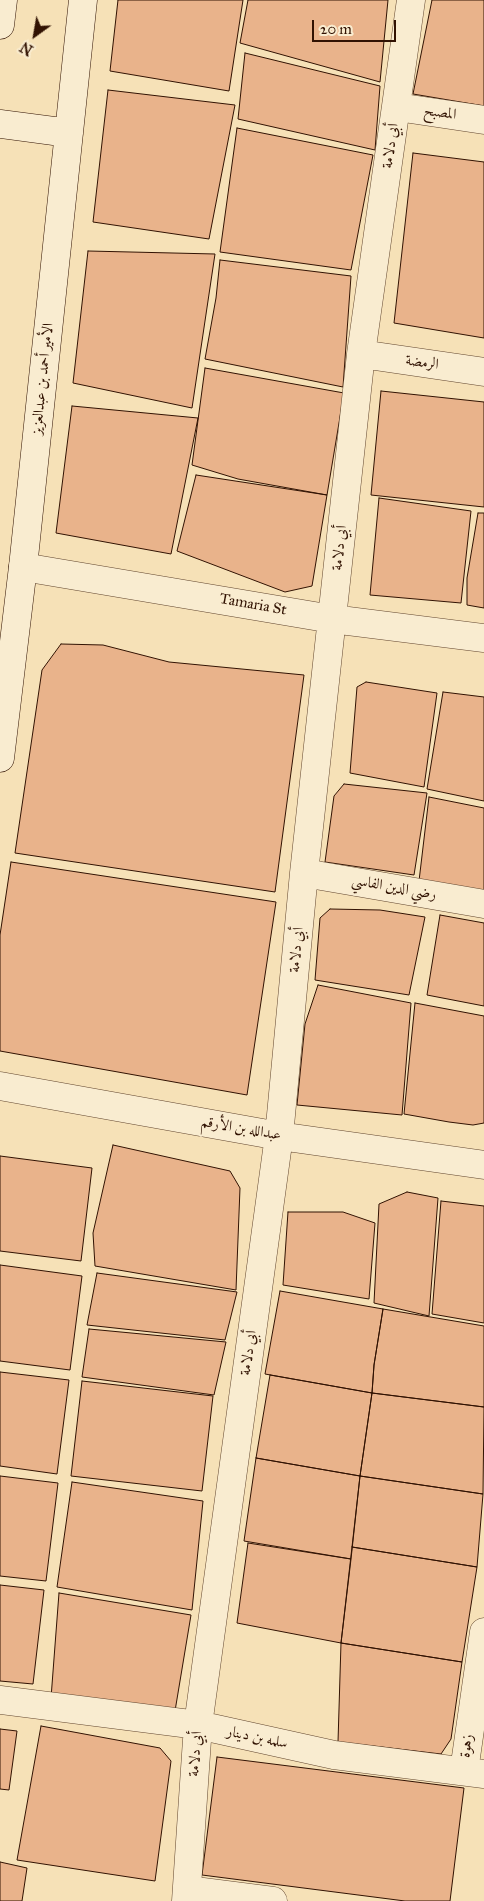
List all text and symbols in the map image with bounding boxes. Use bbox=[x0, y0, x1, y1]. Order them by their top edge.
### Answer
north arrow bbox=[10, 10, 60, 60]
scale bar bbox=[314, 10, 398, 42]
text: 20 m bbox=[320, 20, 352, 38]
text: N bbox=[17, 38, 36, 58]
street label: المصبح bbox=[423, 102, 457, 124]
street label: أبي دلامة bbox=[379, 122, 403, 170]
street label: الأمير أحمد بن عبدالعزيز bbox=[28, 322, 58, 436]
street label: الرمضة bbox=[404, 352, 440, 374]
street label: أبي دلامة bbox=[329, 524, 351, 572]
street label: Tamaria St bbox=[218, 590, 288, 620]
street label: رضي الدين الفاسي bbox=[350, 872, 438, 904]
street label: أبي دلامة bbox=[286, 926, 308, 974]
street label: عبدالله بن الأرقم bbox=[200, 1113, 282, 1145]
street label: أبي دلامة bbox=[237, 1329, 261, 1377]
street label: سلمه بن دينار bbox=[225, 1723, 289, 1753]
street label: أبي دلامة bbox=[185, 1731, 207, 1777]
street label: زهوة bbox=[456, 1733, 478, 1759]

